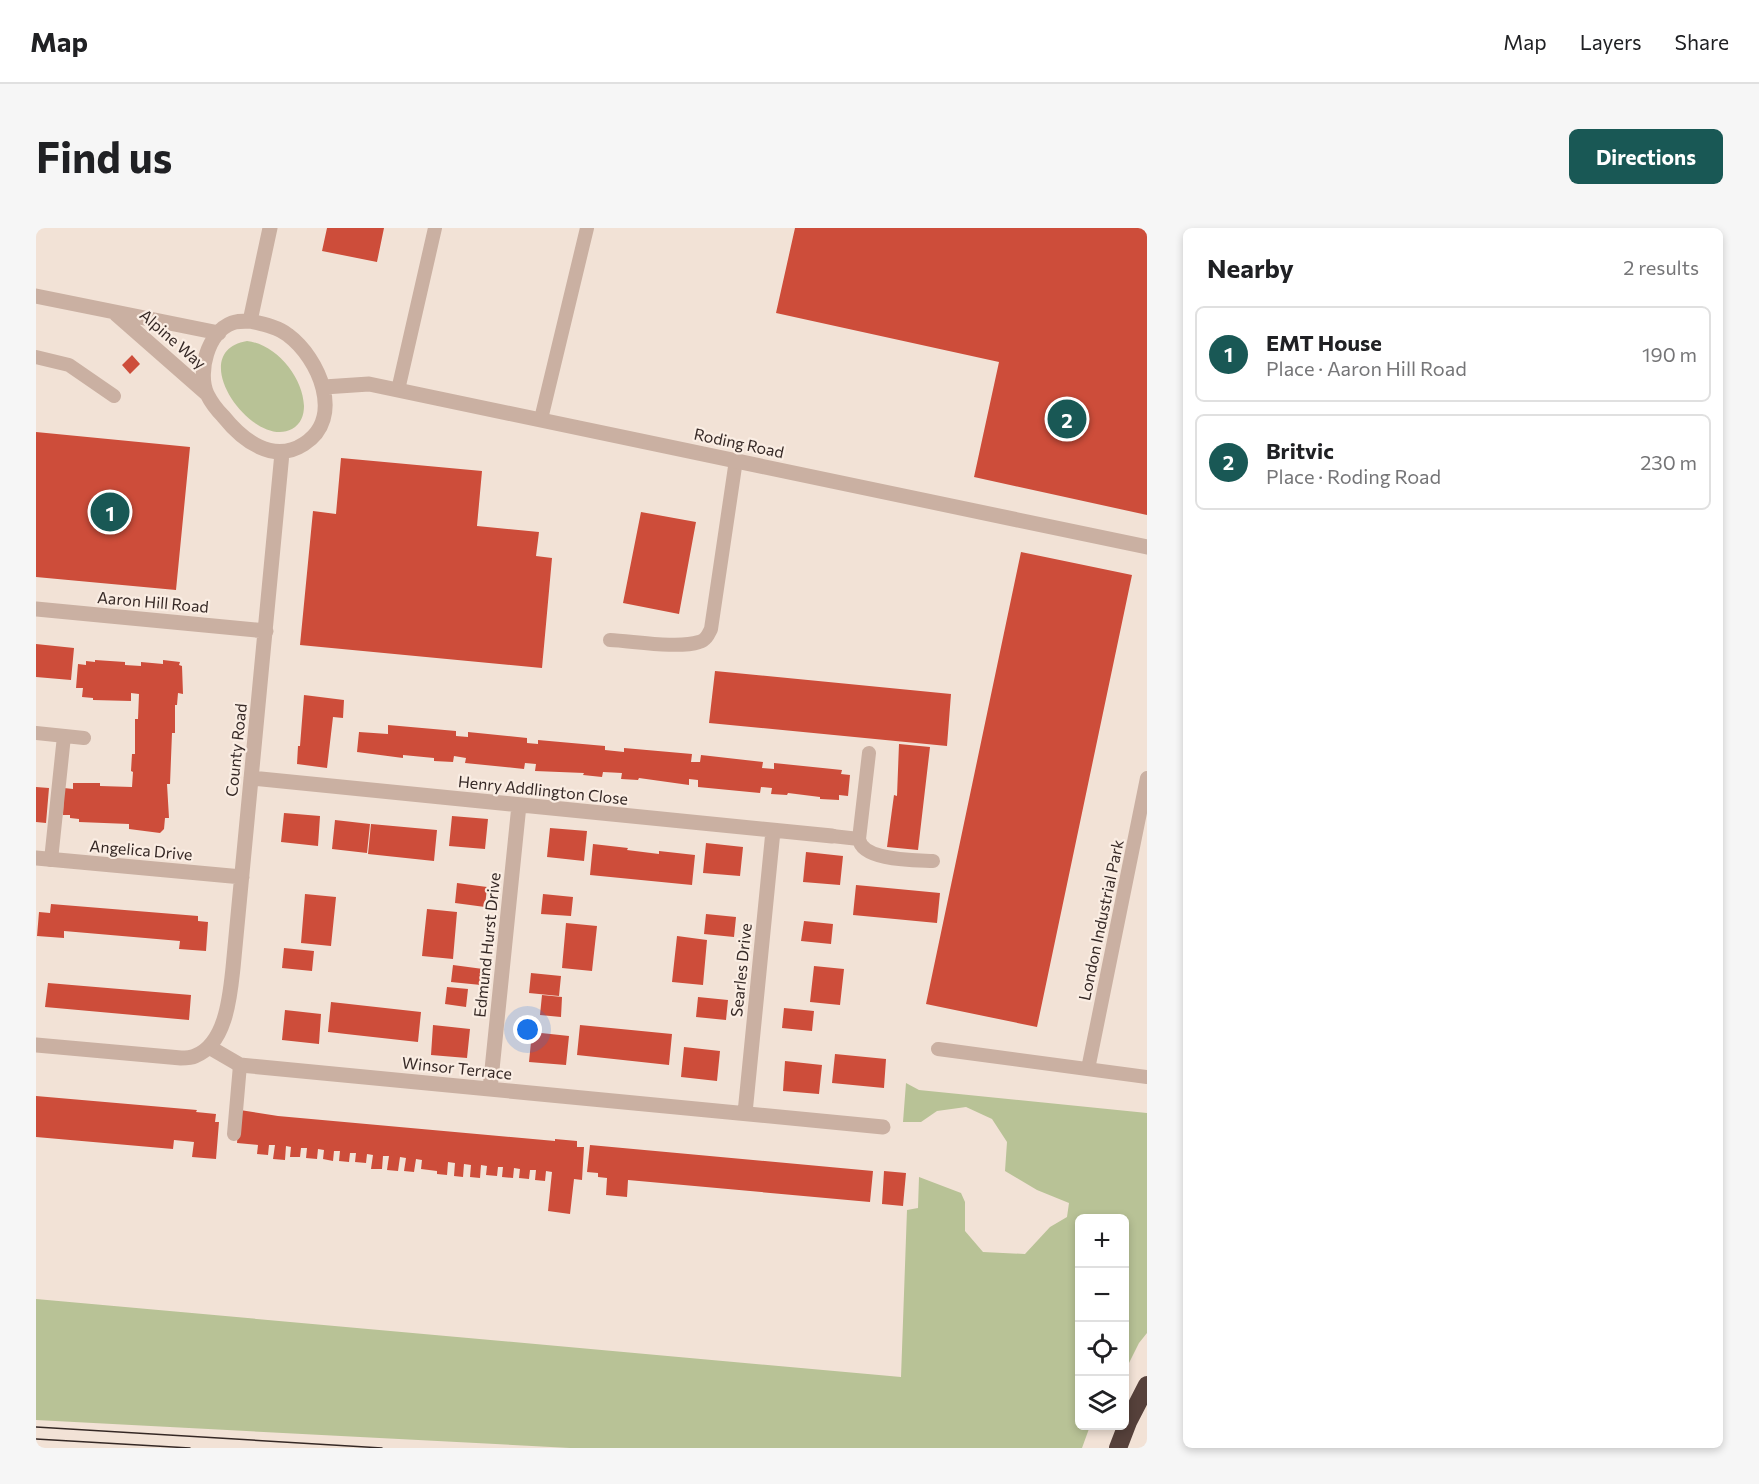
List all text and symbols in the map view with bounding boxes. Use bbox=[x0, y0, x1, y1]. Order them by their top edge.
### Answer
text: Map bbox=[30, 24, 88, 58]
text: Map bbox=[1503, 29, 1547, 54]
text: Layers bbox=[1580, 29, 1642, 54]
text: Share bbox=[1675, 29, 1729, 54]
button: Directions bbox=[1569, 129, 1723, 184]
text: Find us bbox=[36, 130, 172, 182]
text: Nearby bbox=[1207, 252, 1294, 283]
text: 2 results bbox=[1623, 255, 1699, 279]
street label: Alpine Way bbox=[136, 305, 210, 372]
text: EMT House bbox=[1266, 329, 1382, 356]
text: 1 bbox=[1224, 342, 1233, 366]
text: 190 m bbox=[1642, 342, 1697, 366]
text: Place · Aaron Hill Road bbox=[1266, 356, 1467, 380]
pin: 2 bbox=[1048, 396, 1086, 441]
street label: Roding Road bbox=[692, 424, 786, 461]
text: Britvic bbox=[1266, 437, 1334, 464]
text: 2 bbox=[1223, 450, 1234, 474]
text: 230 m bbox=[1640, 450, 1697, 474]
text: Place · Roding Road bbox=[1266, 464, 1441, 488]
pin: 1 bbox=[90, 490, 130, 534]
street label: Aaron Hill Road bbox=[97, 587, 210, 616]
street label: County Road bbox=[221, 702, 250, 798]
street label: Henry Addlington Close bbox=[457, 771, 629, 808]
street label: Angelica Drive bbox=[89, 836, 193, 863]
street label: London Industrial Park bbox=[1074, 837, 1127, 1002]
street label: Edmund Hurst Drive bbox=[469, 872, 504, 1018]
street label: Searles Drive bbox=[726, 922, 755, 1018]
your location bbox=[513, 1015, 542, 1044]
street label: Winsor Terrace bbox=[401, 1052, 513, 1083]
map controls bbox=[1075, 1214, 1129, 1430]
button: + bbox=[1075, 1214, 1129, 1268]
button: − bbox=[1075, 1268, 1129, 1322]
button: locate bbox=[1075, 1322, 1129, 1376]
button: layers bbox=[1075, 1376, 1129, 1430]

